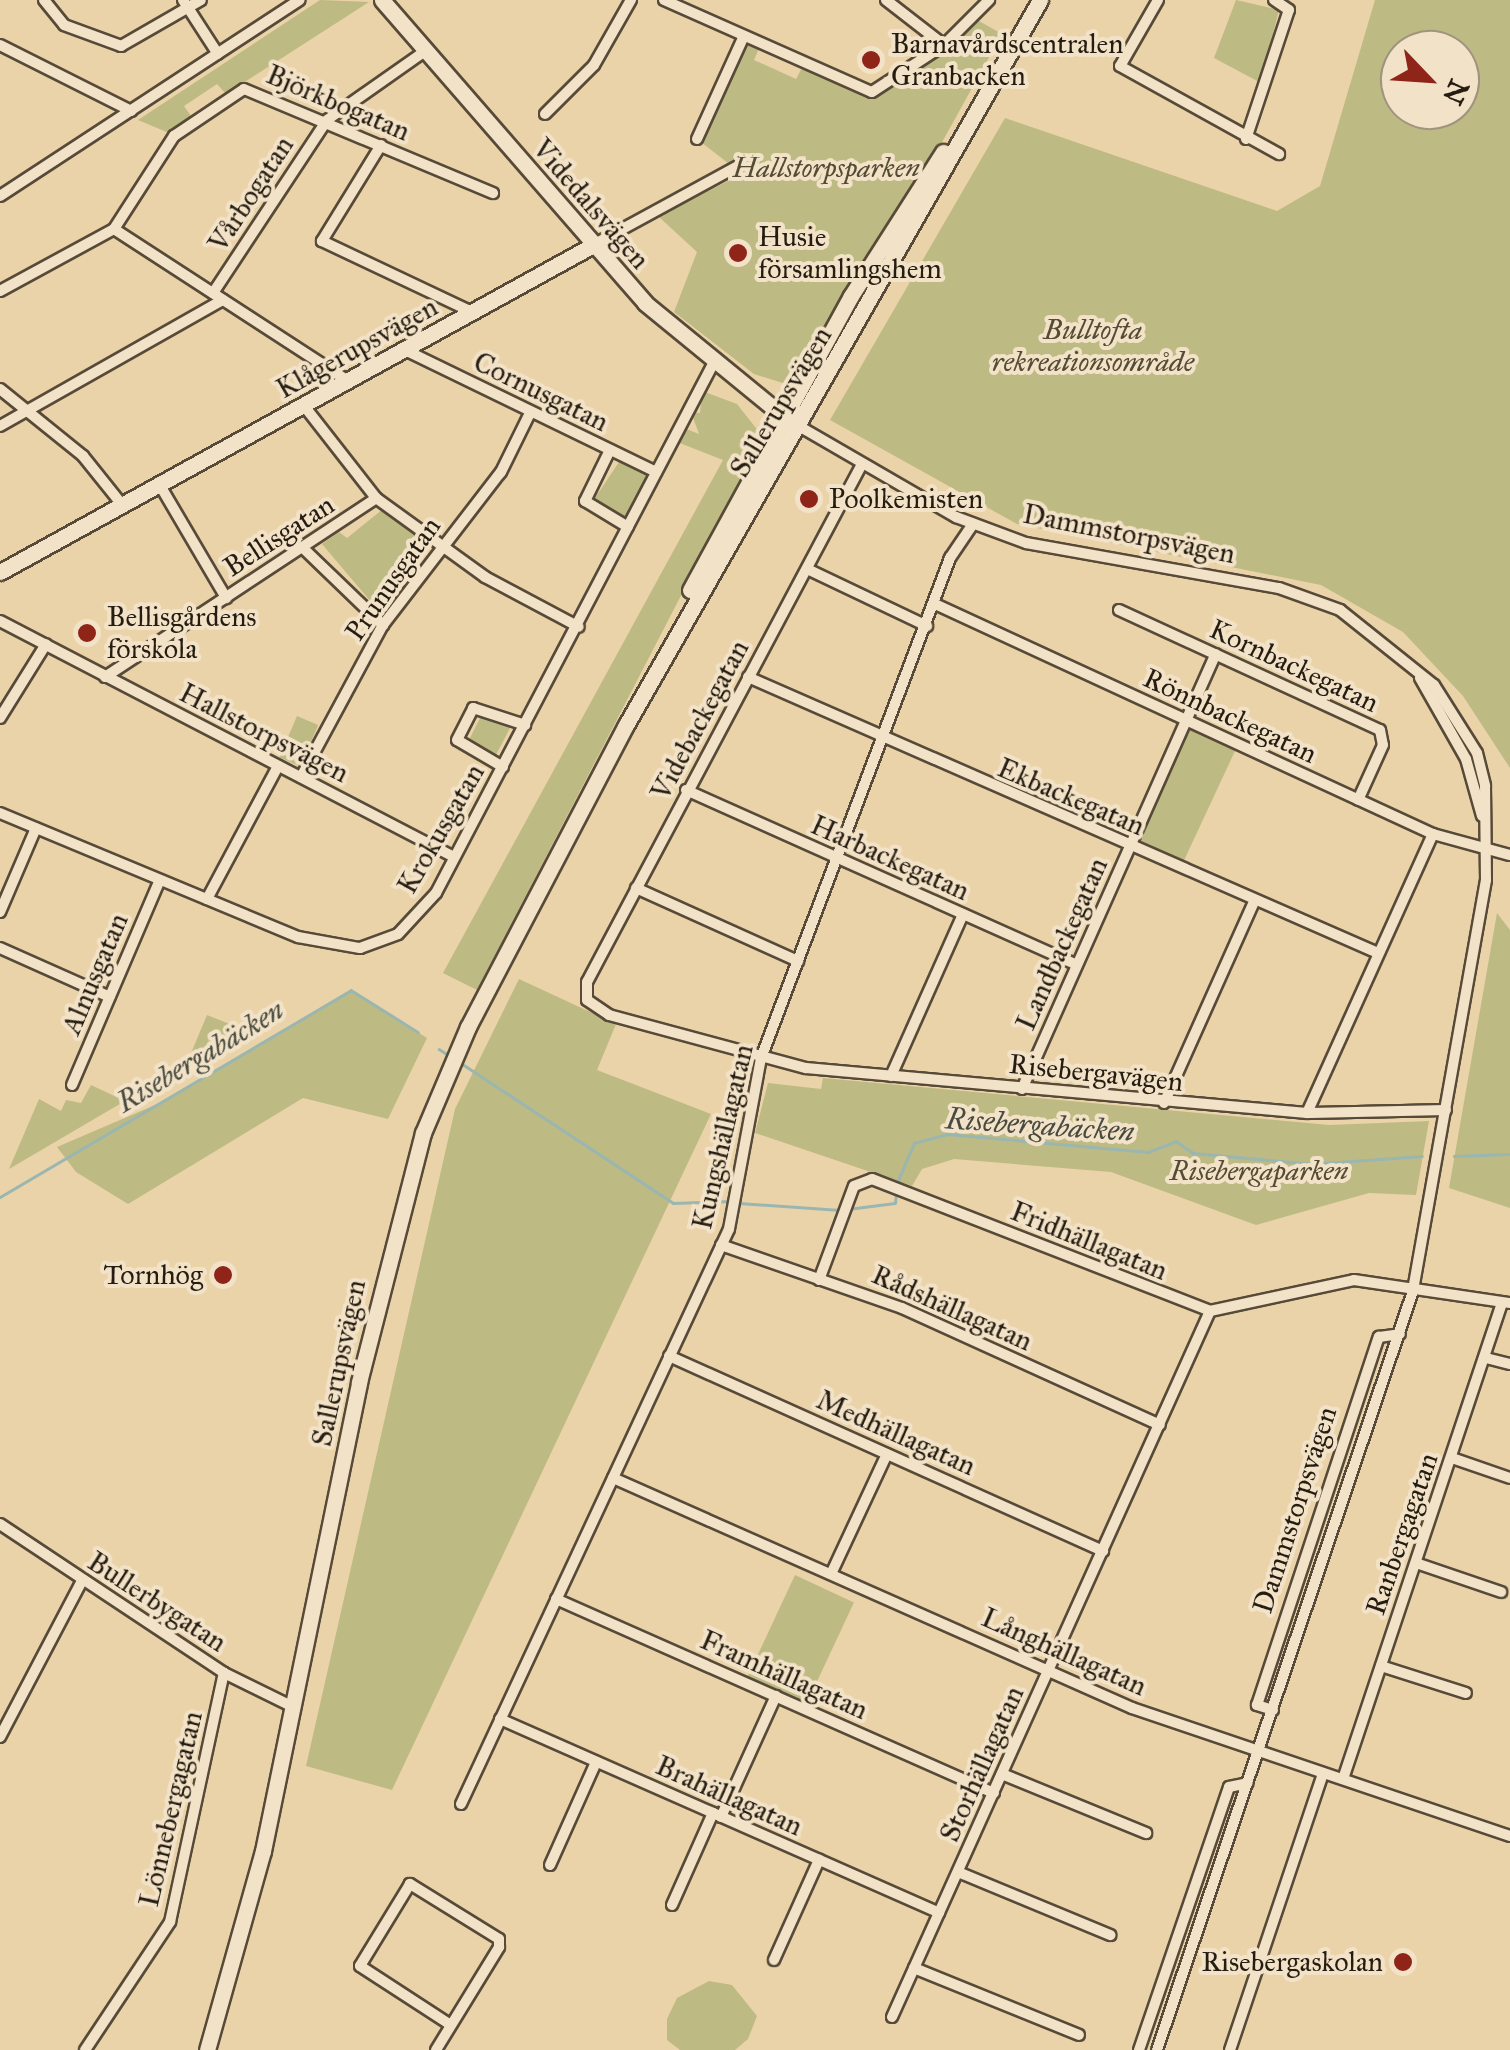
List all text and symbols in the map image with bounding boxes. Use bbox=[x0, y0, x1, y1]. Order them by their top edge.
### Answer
place label: Barnavårdscentralen Granbacken bbox=[891, 27, 1123, 93]
north arrow bbox=[1380, 30, 1480, 130]
marker: Barnavårdscentralen Granbacken bbox=[860, 49, 882, 71]
street label: Björkbogatan bbox=[261, 58, 415, 148]
text: N bbox=[1435, 74, 1477, 110]
street label: Vårbogatan bbox=[201, 130, 301, 258]
street label: Videdalsvägen bbox=[525, 132, 657, 276]
park label: Hallstorpsparken bbox=[732, 151, 920, 185]
place label: Husie församlingshem bbox=[758, 220, 942, 286]
marker: Husie församlingshem bbox=[727, 242, 749, 264]
street label: Klågerupsvägen bbox=[271, 290, 443, 406]
park label: Bulltofta rekreationsområde bbox=[992, 313, 1194, 379]
street label: Sallerupsvägen bbox=[723, 321, 839, 483]
street label: Cornusgatan bbox=[468, 345, 614, 439]
place label: Poolkemisten bbox=[829, 482, 983, 516]
street label: Bellisgatan bbox=[217, 488, 341, 584]
marker: Poolkemisten bbox=[798, 488, 820, 510]
street label: Dammstorpsvägen bbox=[1020, 497, 1238, 571]
street label: Prunusgatan bbox=[338, 511, 448, 647]
place label: Bellisgårdens förskola bbox=[107, 600, 257, 666]
street label: Kornbackegatan bbox=[1204, 612, 1384, 720]
marker: Bellisgårdens förskola bbox=[76, 622, 98, 644]
street label: Videbackegatan bbox=[644, 634, 756, 806]
street label: Rönnbackegatan bbox=[1138, 661, 1322, 771]
street label: Hallstorpsvägen bbox=[174, 676, 354, 790]
street label: Ekbackegatan bbox=[992, 751, 1150, 843]
street label: Krokusgatan bbox=[390, 758, 492, 900]
street label: Harbackegatan bbox=[806, 808, 974, 908]
street label: Landbackegatan bbox=[1009, 853, 1115, 1035]
street label: Alnusgatan bbox=[54, 908, 136, 1040]
water label: Risebergabäcken bbox=[110, 992, 290, 1120]
street label: Kungshällagatan bbox=[685, 1041, 761, 1233]
street label: Risebergavägen bbox=[1007, 1047, 1185, 1099]
water label: Risebergabäcken bbox=[944, 1100, 1136, 1150]
park label: Risebergaparken bbox=[1170, 1154, 1348, 1188]
street label: Fridhällagatan bbox=[1006, 1194, 1172, 1288]
place label: Tornhög bbox=[103, 1258, 203, 1292]
street label: Rådshällagatan bbox=[867, 1258, 1037, 1358]
marker: Tornhög bbox=[212, 1264, 234, 1286]
street label: Sallerupsvägen bbox=[305, 1277, 373, 1449]
street label: Medhällagatan bbox=[811, 1383, 981, 1483]
street label: Dammstorpsvägen bbox=[1246, 1403, 1344, 1617]
street label: Ranbergagatan bbox=[1359, 1449, 1445, 1619]
street label: Bullerbygatan bbox=[81, 1545, 233, 1659]
street label: Långhällagatan bbox=[976, 1601, 1152, 1703]
street label: Framhällagatan bbox=[695, 1623, 873, 1727]
street label: Storhällagatan bbox=[933, 1681, 1031, 1847]
street label: Lönnebergagatan bbox=[132, 1708, 210, 1910]
street label: Brahällagatan bbox=[651, 1749, 807, 1843]
place label: Risebergaskolan bbox=[1202, 1945, 1383, 1979]
marker: Risebergaskolan bbox=[1392, 1951, 1414, 1973]

